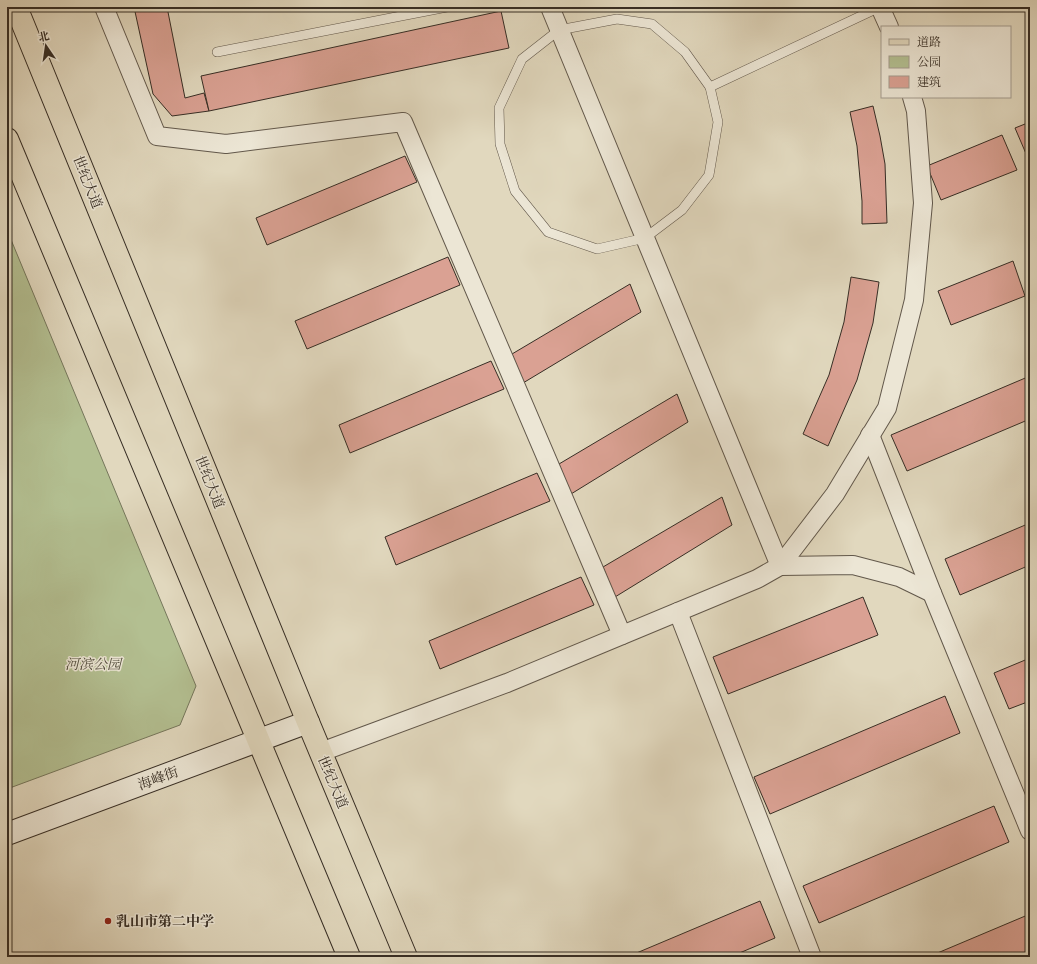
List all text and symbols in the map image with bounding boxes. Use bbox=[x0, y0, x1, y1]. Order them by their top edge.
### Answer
north arrow bbox=[26, 26, 66, 66]
legend bbox=[881, 26, 1011, 98]
text: 北 bbox=[37, 27, 51, 45]
text: 道路 bbox=[917, 33, 941, 50]
text: 公园 bbox=[917, 53, 941, 70]
text: 建筑 bbox=[917, 73, 941, 90]
street label: 世纪大道 bbox=[68, 152, 108, 212]
street label: 世纪大道 bbox=[190, 452, 230, 512]
park label: 河滨公园 bbox=[65, 654, 123, 674]
street label: 世纪大道 bbox=[313, 752, 353, 812]
street label: 海峰街 bbox=[135, 761, 181, 795]
place label: 乳山市第二中学 bbox=[116, 911, 214, 931]
marker: 乳山市第二中学 bbox=[103, 916, 113, 926]

